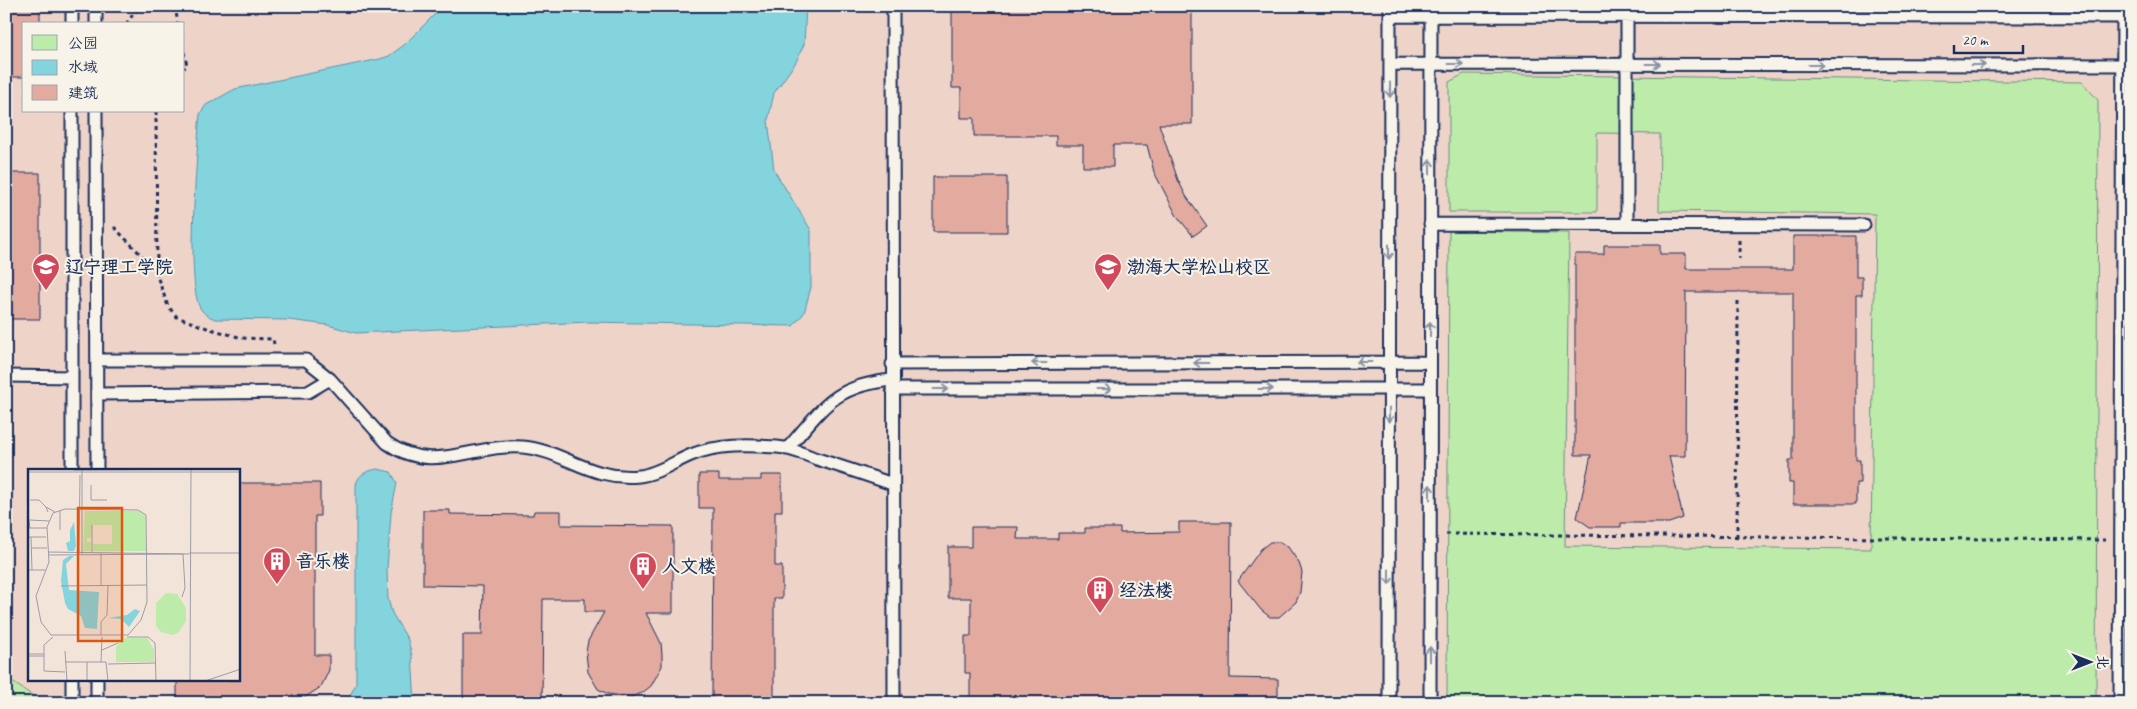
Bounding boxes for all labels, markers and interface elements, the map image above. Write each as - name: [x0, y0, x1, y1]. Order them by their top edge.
- legend: [22, 22, 185, 112]
- scale bar: [1954, 22, 2023, 54]
- text: 20 m: [1962, 31, 1989, 50]
- text: 公园: [68, 34, 98, 53]
- text: 水域: [68, 58, 98, 77]
- one-way arrow: [1448, 59, 1464, 69]
- one-way arrow: [1645, 59, 1661, 69]
- one-way arrow: [1808, 60, 1824, 70]
- one-way arrow: [1970, 60, 1986, 70]
- one-way arrow: [1385, 82, 1395, 98]
- text: 建筑: [68, 84, 98, 103]
- one-way arrow: [1425, 159, 1435, 175]
- one-way arrow: [1384, 244, 1394, 260]
- school or university icon: 辽宁理工学院: [31, 252, 61, 291]
- school or university icon: 渤海大学松山校区: [1093, 252, 1123, 291]
- place label: 辽宁理工学院: [65, 256, 173, 278]
- place label: 渤海大学松山校区: [1127, 256, 1271, 278]
- one-way arrow: [1425, 321, 1435, 338]
- one-way arrow: [1356, 357, 1372, 367]
- one-way arrow: [1031, 358, 1047, 368]
- one-way arrow: [1193, 358, 1210, 368]
- one-way arrow: [932, 384, 949, 394]
- one-way arrow: [1095, 384, 1111, 394]
- one-way arrow: [1258, 384, 1274, 394]
- one-way arrow: [1384, 406, 1394, 423]
- inset map: [28, 469, 240, 682]
- one-way arrow: [1425, 484, 1435, 500]
- building icon: 音乐楼: [262, 546, 292, 585]
- place label: 音乐楼: [296, 550, 350, 572]
- building icon: 人文楼: [628, 551, 658, 590]
- place label: 人文楼: [662, 555, 716, 577]
- one-way arrow: [1384, 569, 1394, 585]
- building icon: 经法楼: [1085, 575, 1115, 614]
- place label: 经法楼: [1119, 579, 1173, 601]
- north arrow: [2064, 636, 2114, 686]
- one-way arrow: [1425, 646, 1435, 662]
- text: 北: [2094, 655, 2111, 669]

